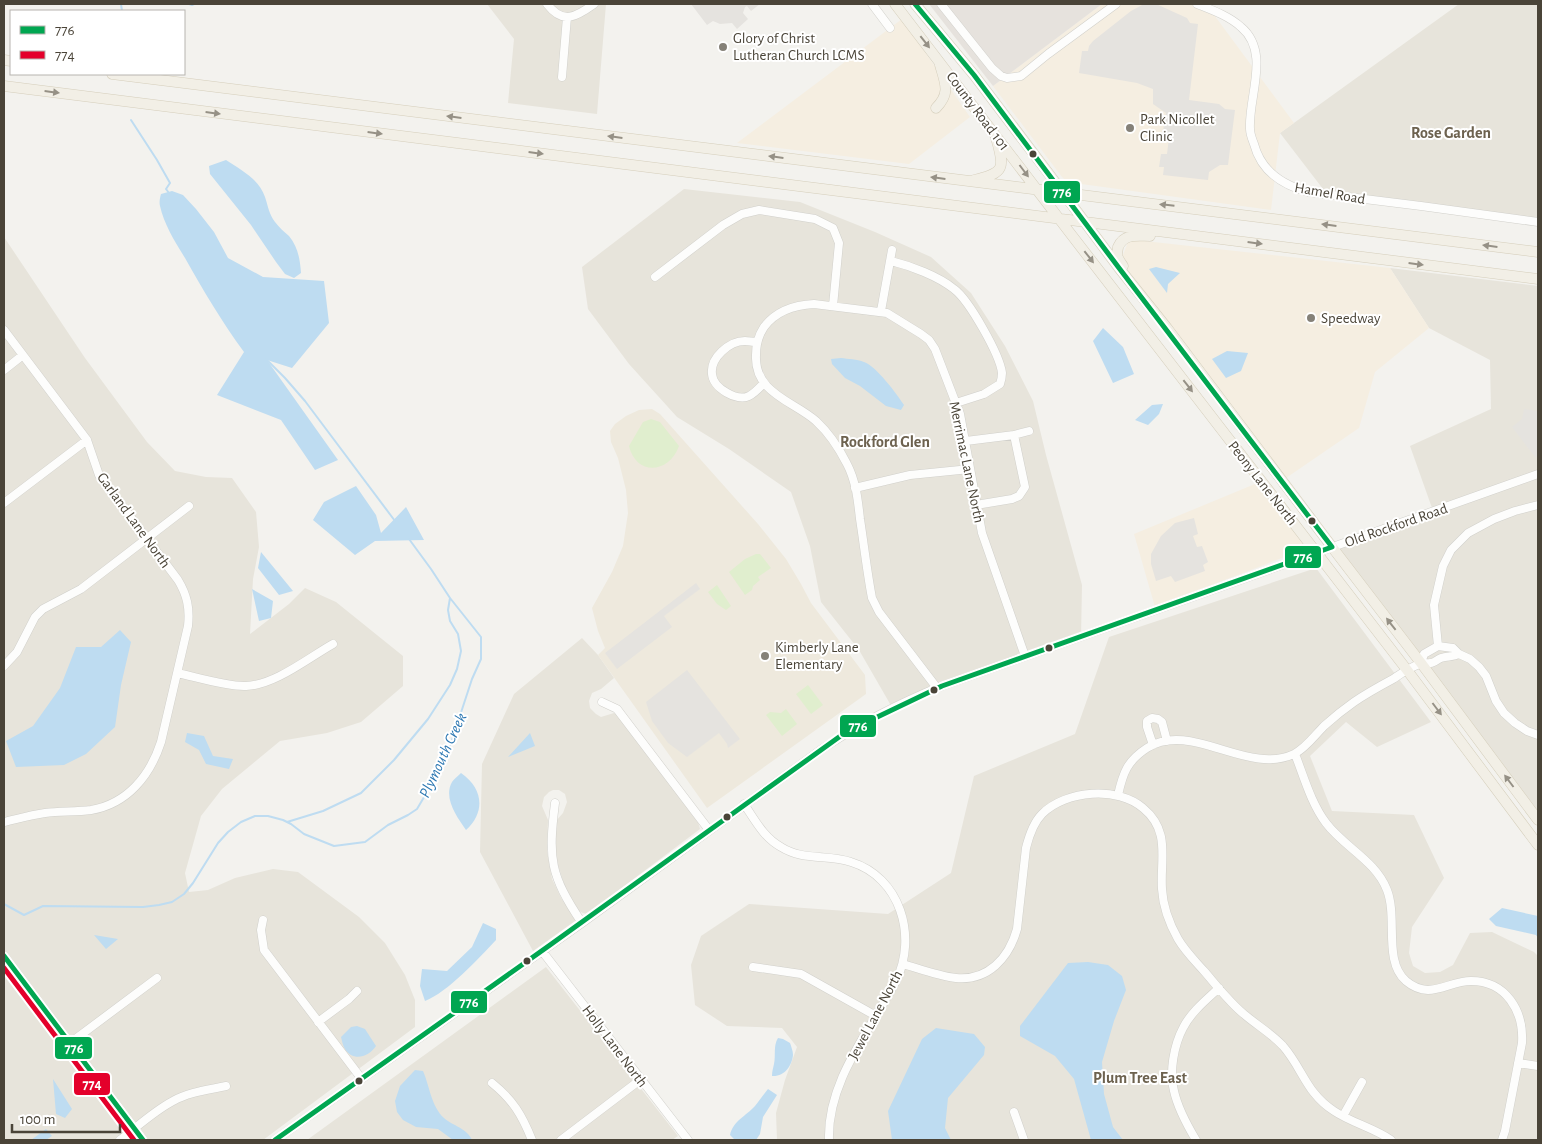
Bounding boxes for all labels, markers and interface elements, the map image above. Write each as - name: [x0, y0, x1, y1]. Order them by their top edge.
- legend: [10, 10, 185, 75]
- text: 776: [55, 23, 75, 38]
- place label: Glory of Christ Lutheran Church LCMS: [733, 31, 864, 63]
- one-way arrow: [920, 35, 930, 49]
- marker: Glory of Christ Lutheran Church LCMS: [717, 41, 729, 53]
- text: 774: [55, 48, 75, 63]
- street label: County Road 101: [943, 69, 1012, 153]
- one-way arrow: [44, 88, 60, 96]
- one-way arrow: [206, 109, 222, 117]
- place label: Park Nicollet Clinic: [1140, 112, 1215, 144]
- one-way arrow: [446, 113, 462, 121]
- marker: Park Nicollet Clinic: [1124, 122, 1136, 134]
- district label: Rose Garden: [1411, 125, 1491, 141]
- one-way arrow: [367, 129, 383, 137]
- one-way arrow: [607, 133, 623, 141]
- one-way arrow: [528, 149, 544, 157]
- unlabelled marker: [1028, 149, 1038, 159]
- one-way arrow: [768, 153, 784, 161]
- one-way arrow: [1019, 164, 1029, 178]
- one-way arrow: [929, 173, 945, 181]
- line badge: 776: [1043, 180, 1081, 204]
- street label: Hamel Road: [1293, 180, 1367, 207]
- text: 776: [1053, 186, 1072, 200]
- one-way arrow: [1159, 201, 1175, 209]
- one-way arrow: [1320, 221, 1336, 229]
- one-way arrow: [1247, 239, 1263, 247]
- one-way arrow: [1482, 242, 1498, 250]
- one-way arrow: [1083, 250, 1094, 263]
- one-way arrow: [1408, 260, 1424, 268]
- place label: Speedway: [1321, 311, 1381, 326]
- marker: Speedway: [1305, 312, 1317, 324]
- one-way arrow: [1183, 379, 1193, 393]
- street label: Merrimac Lane North: [946, 400, 987, 524]
- district label: Rockford Glen: [840, 434, 930, 450]
- street label: Peony Lane North: [1225, 438, 1300, 528]
- street label: Garland Lane North: [94, 470, 173, 571]
- street label: Old Rockford Road: [1343, 501, 1450, 550]
- unlabelled marker: [1307, 516, 1317, 526]
- line badge: 776: [1284, 545, 1322, 569]
- text: 776: [1294, 551, 1313, 565]
- one-way arrow: [1386, 618, 1397, 631]
- place label: Kimberly Lane Elementary: [775, 640, 859, 672]
- unlabelled marker: [1044, 643, 1054, 653]
- marker: Kimberly Lane Elementary: [759, 650, 771, 662]
- unlabelled marker: [929, 685, 939, 695]
- one-way arrow: [1431, 702, 1442, 715]
- water label: Plymouth Creek: [416, 711, 470, 800]
- line badge: 776: [839, 714, 877, 738]
- text: 776: [849, 720, 868, 734]
- one-way arrow: [1504, 774, 1514, 788]
- unlabelled marker: [722, 812, 732, 822]
- unlabelled marker: [522, 956, 532, 966]
- street label: Jewel Lane North: [846, 968, 905, 1062]
- line badge: 776: [450, 990, 488, 1014]
- text: 776: [460, 996, 479, 1010]
- street label: Holly Lane North: [579, 1003, 650, 1090]
- line badge: 776: [54, 1036, 93, 1060]
- text: 776: [65, 1042, 84, 1056]
- district label: Plum Tree East: [1093, 1070, 1188, 1086]
- line badge: 774: [73, 1072, 111, 1096]
- unlabelled marker: [354, 1076, 364, 1086]
- text: 774: [82, 1078, 102, 1092]
- scale bar: [12, 1102, 120, 1134]
- text: 100 m: [20, 1112, 55, 1127]

